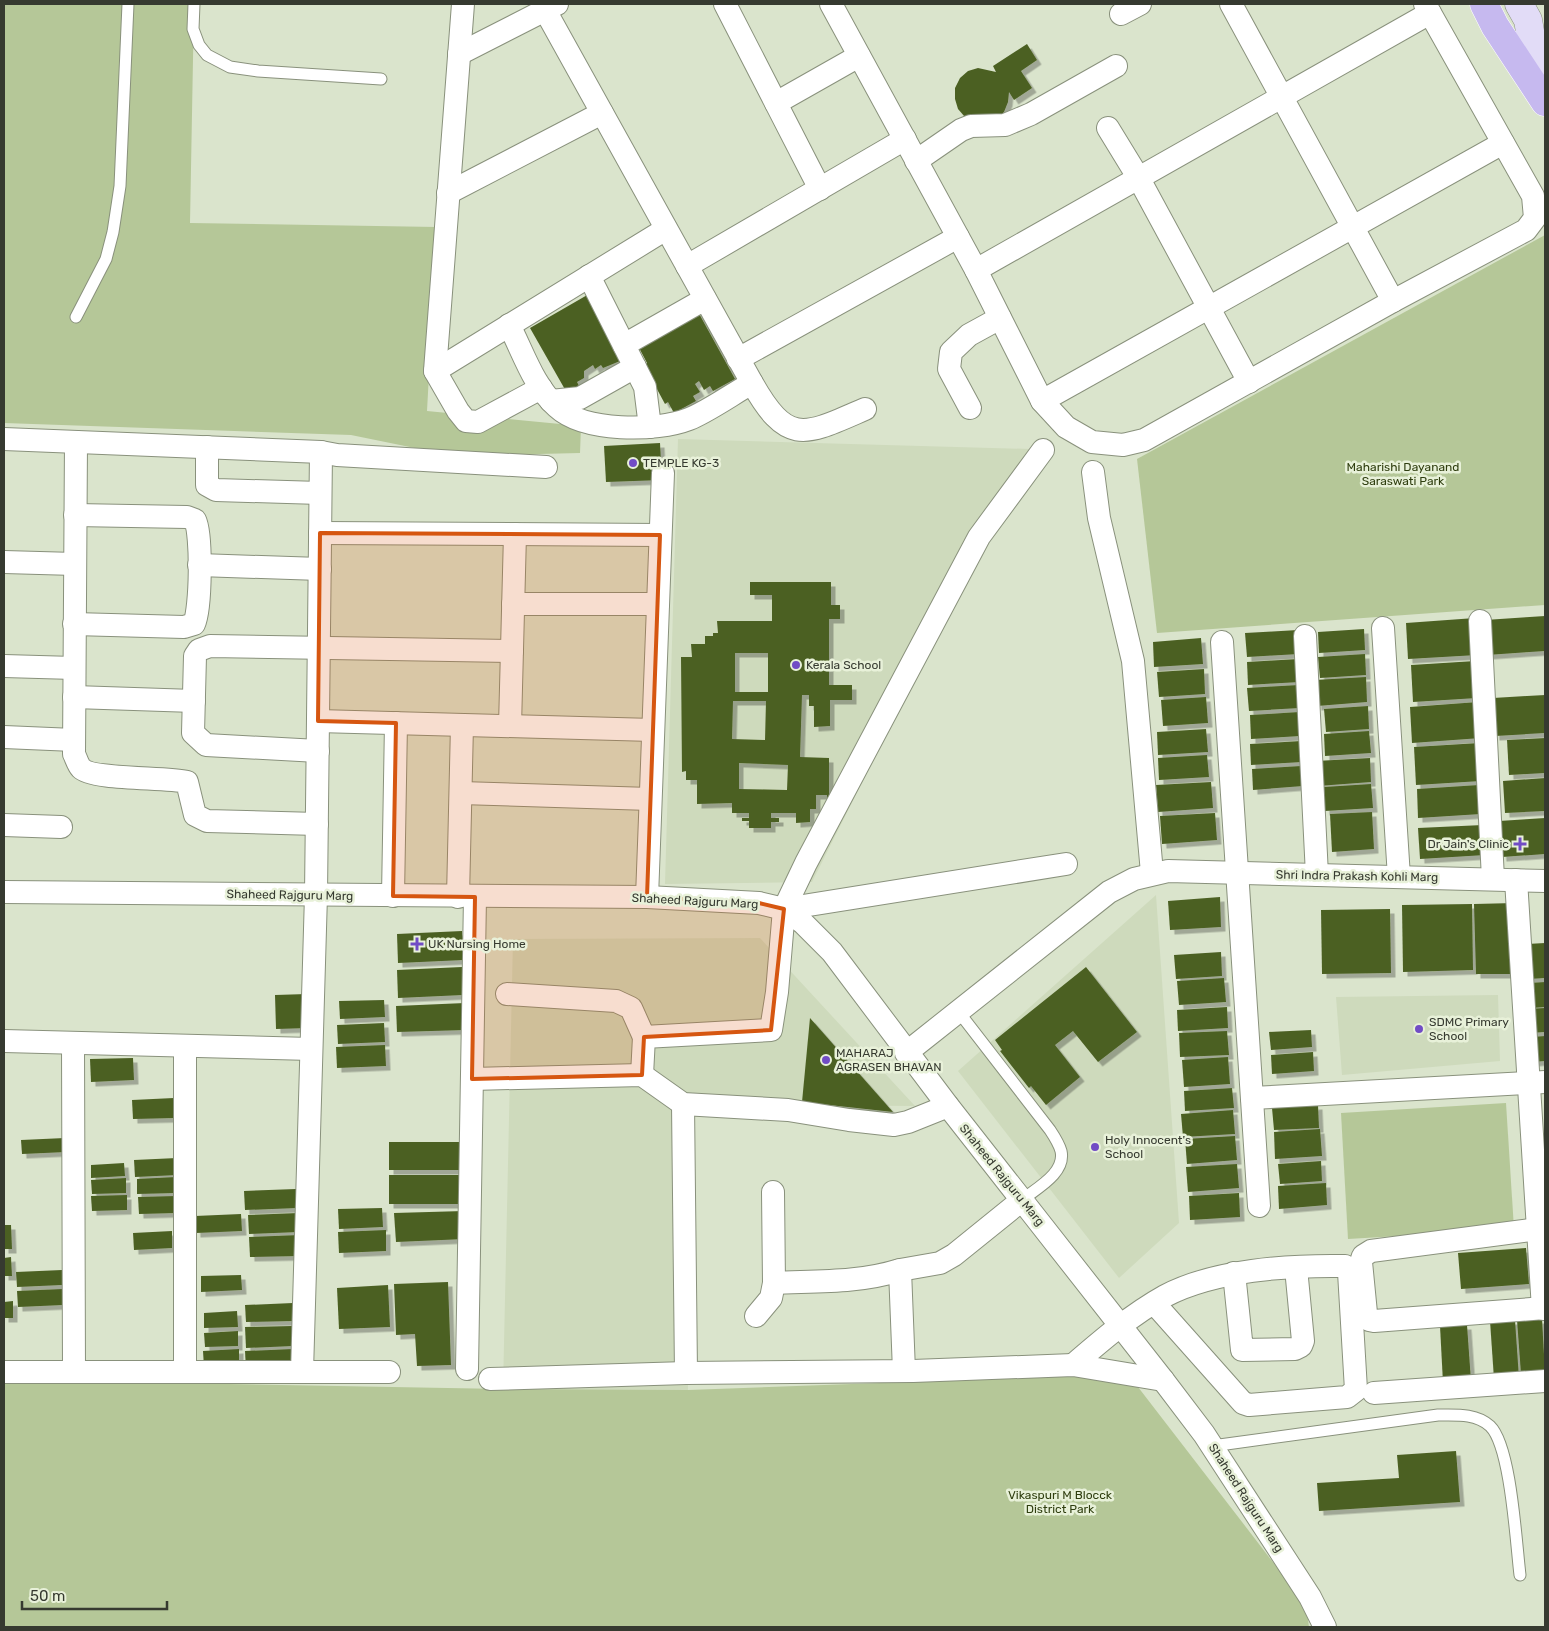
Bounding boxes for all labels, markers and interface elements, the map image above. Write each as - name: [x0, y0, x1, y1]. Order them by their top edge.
- place label: TEMPLE KG-3: [643, 456, 719, 470]
- marker: TEMPLE KG-3: [627, 457, 639, 469]
- park label: Maharishi Dayanand Saraswati Park: [1347, 460, 1459, 488]
- place label: Kerala School: [806, 658, 881, 672]
- marker: Kerala School: [790, 659, 802, 671]
- place label: Dr Jain's Clinic: [1427, 837, 1509, 851]
- marker: Dr Jain's Clinic: [1513, 837, 1527, 851]
- street label: Shri Indra Prakash Kohli Marg: [1276, 868, 1438, 884]
- street label: Shaheed Rajguru Marg: [227, 887, 353, 903]
- street label: Shaheed Rajguru Marg: [631, 891, 759, 911]
- marker: UK Nursing Home: [410, 937, 424, 951]
- place label: UK Nursing Home: [428, 937, 526, 951]
- place label: SDMC Primary School: [1429, 1015, 1509, 1043]
- marker: SDMC Primary School: [1413, 1023, 1425, 1035]
- place label: MAHARAJ AGRASEN BHAVAN: [836, 1046, 942, 1074]
- marker: MAHARAJ AGRASEN BHAVAN: [820, 1054, 832, 1066]
- street label: Shaheed Rajguru Marg: [957, 1121, 1047, 1229]
- place label: Holy Innocent's School: [1105, 1133, 1191, 1161]
- marker: Holy Innocent's School: [1089, 1141, 1101, 1153]
- street label: Shaheed Rajguru Marg: [1206, 1441, 1286, 1555]
- park label: Vikaspuri M Blocck District Park: [1008, 1488, 1113, 1516]
- scale bar: [22, 1578, 168, 1610]
- text: 50 m: [30, 1587, 65, 1605]

